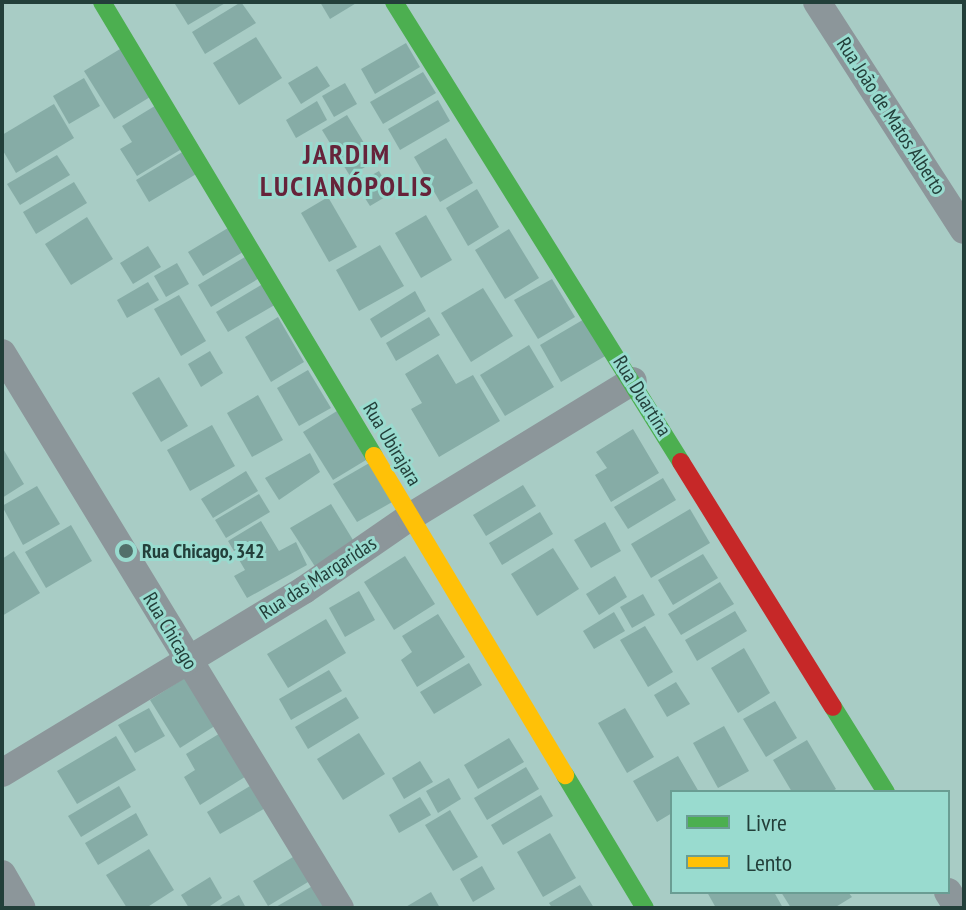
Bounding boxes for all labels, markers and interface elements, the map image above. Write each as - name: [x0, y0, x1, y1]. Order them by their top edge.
- street label: Rua João de Matos Alberto: [831, 33, 951, 199]
- district label: JARDIM LUCIANÓPOLIS: [260, 137, 434, 203]
- street label: Rua Duartina: [608, 351, 676, 441]
- street label: Rua Ubirajara: [358, 398, 426, 490]
- street label: Rua das Margaridas: [255, 531, 381, 625]
- place label: Rua Chicago, 342: [142, 539, 266, 563]
- marker: Rua Chicago, 342: [117, 542, 135, 560]
- street label: Rua Chicago: [138, 588, 202, 674]
- legend: [670, 790, 950, 894]
- text: Livre: [746, 807, 787, 838]
- text: Lento: [746, 847, 792, 878]

